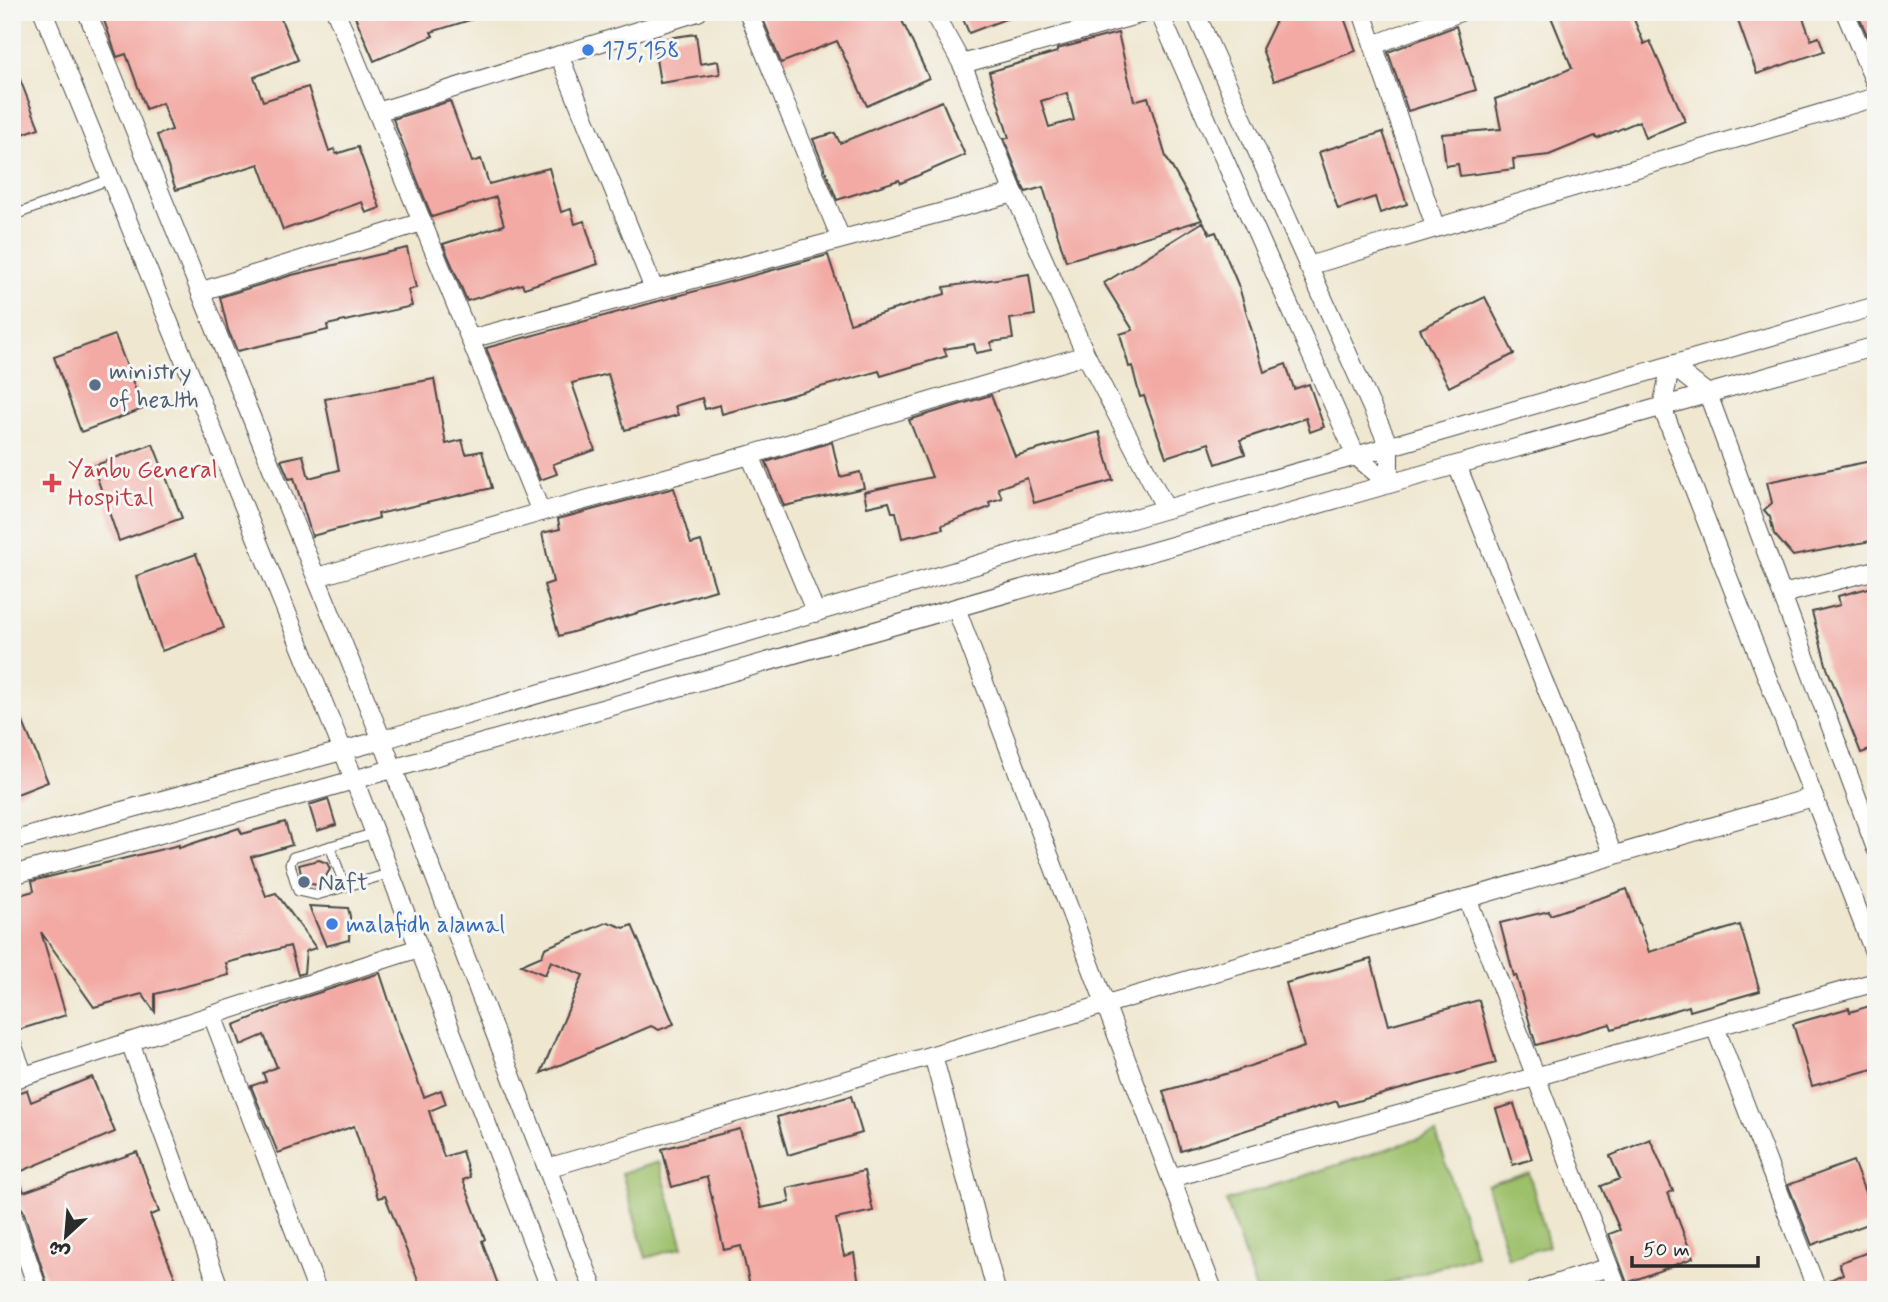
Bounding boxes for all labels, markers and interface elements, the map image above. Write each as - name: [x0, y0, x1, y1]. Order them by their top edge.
- place label: 175,158: [602, 36, 680, 67]
- marker: 175,158: [580, 42, 596, 58]
- place label: ministry of health: [109, 357, 199, 416]
- marker: ministry of health: [87, 377, 103, 393]
- place label: Yanbu General Hospital: [68, 455, 218, 514]
- marker: Yanbu General Hospital: [42, 473, 62, 493]
- place label: Naft: [318, 868, 368, 899]
- marker: Naft: [296, 874, 312, 890]
- place label: malafidh alamal: [346, 910, 505, 941]
- marker: malafidh alamal: [324, 916, 340, 932]
- north arrow: [32, 1200, 102, 1270]
- scale bar: [1632, 1225, 1758, 1269]
- text: ش: [44, 1234, 74, 1266]
- text: 50 m: [1643, 1236, 1690, 1264]

